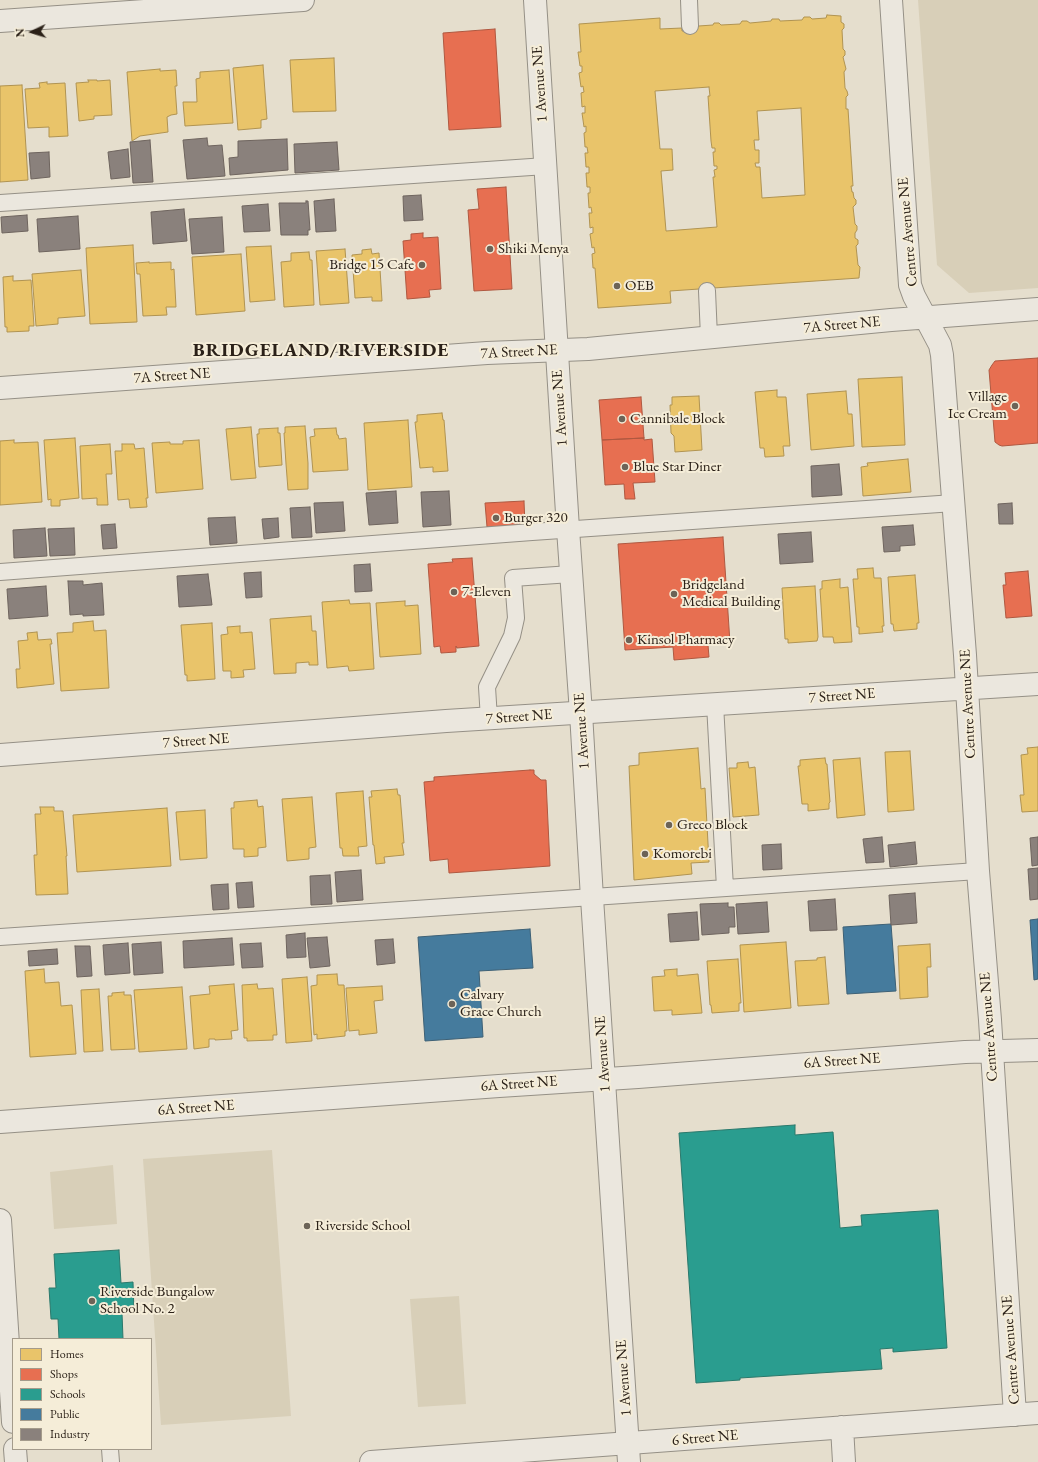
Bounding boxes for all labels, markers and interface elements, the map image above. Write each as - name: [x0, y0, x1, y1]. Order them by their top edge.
- north arrow: [12, 12, 52, 52]
- text: N: [13, 28, 27, 38]
- street label: 1 Avenue NE: [528, 45, 552, 123]
- street label: Centre Avenue NE: [894, 177, 922, 287]
- place label: Shiki Menya: [498, 240, 569, 258]
- marker: Shiki Menya: [485, 244, 495, 254]
- place label: Bridge 15 Cafe: [329, 256, 414, 274]
- marker: Bridge 15 Cafe: [417, 260, 427, 270]
- place label: OEB: [625, 277, 654, 295]
- marker: OEB: [612, 281, 622, 291]
- street label: 7A Street NE: [803, 313, 881, 337]
- district label: BRIDGELAND/RIVERSIDE: [193, 340, 449, 362]
- street label: 7A Street NE: [480, 341, 558, 363]
- street label: 7A Street NE: [133, 364, 211, 388]
- street label: 1 Avenue NE: [548, 369, 572, 447]
- place label: Village Ice Cream: [948, 388, 1007, 423]
- marker: Village Ice Cream: [1010, 401, 1020, 411]
- place label: Cannibale Block: [630, 410, 725, 428]
- marker: Cannibale Block: [617, 414, 627, 424]
- place label: Blue Star Diner: [633, 458, 722, 476]
- marker: Blue Star Diner: [620, 462, 630, 472]
- place label: Burger 320: [504, 509, 568, 527]
- marker: Burger 320: [491, 513, 501, 523]
- place label: Bridgeland Medical Building: [682, 576, 780, 611]
- place label: 7-Eleven: [462, 583, 511, 601]
- marker: 7-Eleven: [449, 587, 459, 597]
- marker: Bridgeland Medical Building: [669, 589, 679, 599]
- place label: Kinsol Pharmacy: [637, 631, 734, 649]
- marker: Kinsol Pharmacy: [624, 635, 634, 645]
- street label: Centre Avenue NE: [956, 649, 980, 759]
- street label: 7 Street NE: [808, 685, 876, 707]
- street label: 1 Avenue NE: [570, 692, 594, 770]
- street label: 7 Street NE: [485, 706, 553, 728]
- street label: 7 Street NE: [162, 730, 230, 752]
- place label: Greco Block: [677, 816, 748, 834]
- marker: Greco Block: [664, 820, 674, 830]
- place label: Komorebi: [653, 845, 712, 863]
- marker: Komorebi: [640, 849, 650, 859]
- street label: Centre Avenue NE: [976, 972, 1002, 1082]
- place label: Calvary Grace Church: [460, 986, 542, 1021]
- marker: Calvary Grace Church: [447, 999, 457, 1009]
- street label: 1 Avenue NE: [591, 1015, 615, 1093]
- street label: 6A Street NE: [803, 1049, 881, 1073]
- street label: 6A Street NE: [480, 1072, 558, 1096]
- street label: 6A Street NE: [157, 1096, 235, 1120]
- place label: Riverside School: [315, 1217, 410, 1235]
- marker: Riverside School: [302, 1221, 312, 1231]
- place label: Riverside Bungalow School No. 2: [100, 1283, 215, 1318]
- street label: Centre Avenue NE: [998, 1295, 1024, 1405]
- marker: Riverside Bungalow School No. 2: [87, 1296, 97, 1306]
- legend: [12, 1338, 152, 1450]
- street label: 1 Avenue NE: [612, 1339, 636, 1417]
- text: Homes: [50, 1346, 84, 1362]
- text: Shops: [50, 1366, 78, 1382]
- text: Schools: [50, 1386, 85, 1402]
- text: Public: [50, 1406, 80, 1422]
- text: Industry: [50, 1426, 90, 1442]
- street label: 6 Street NE: [671, 1426, 739, 1450]

